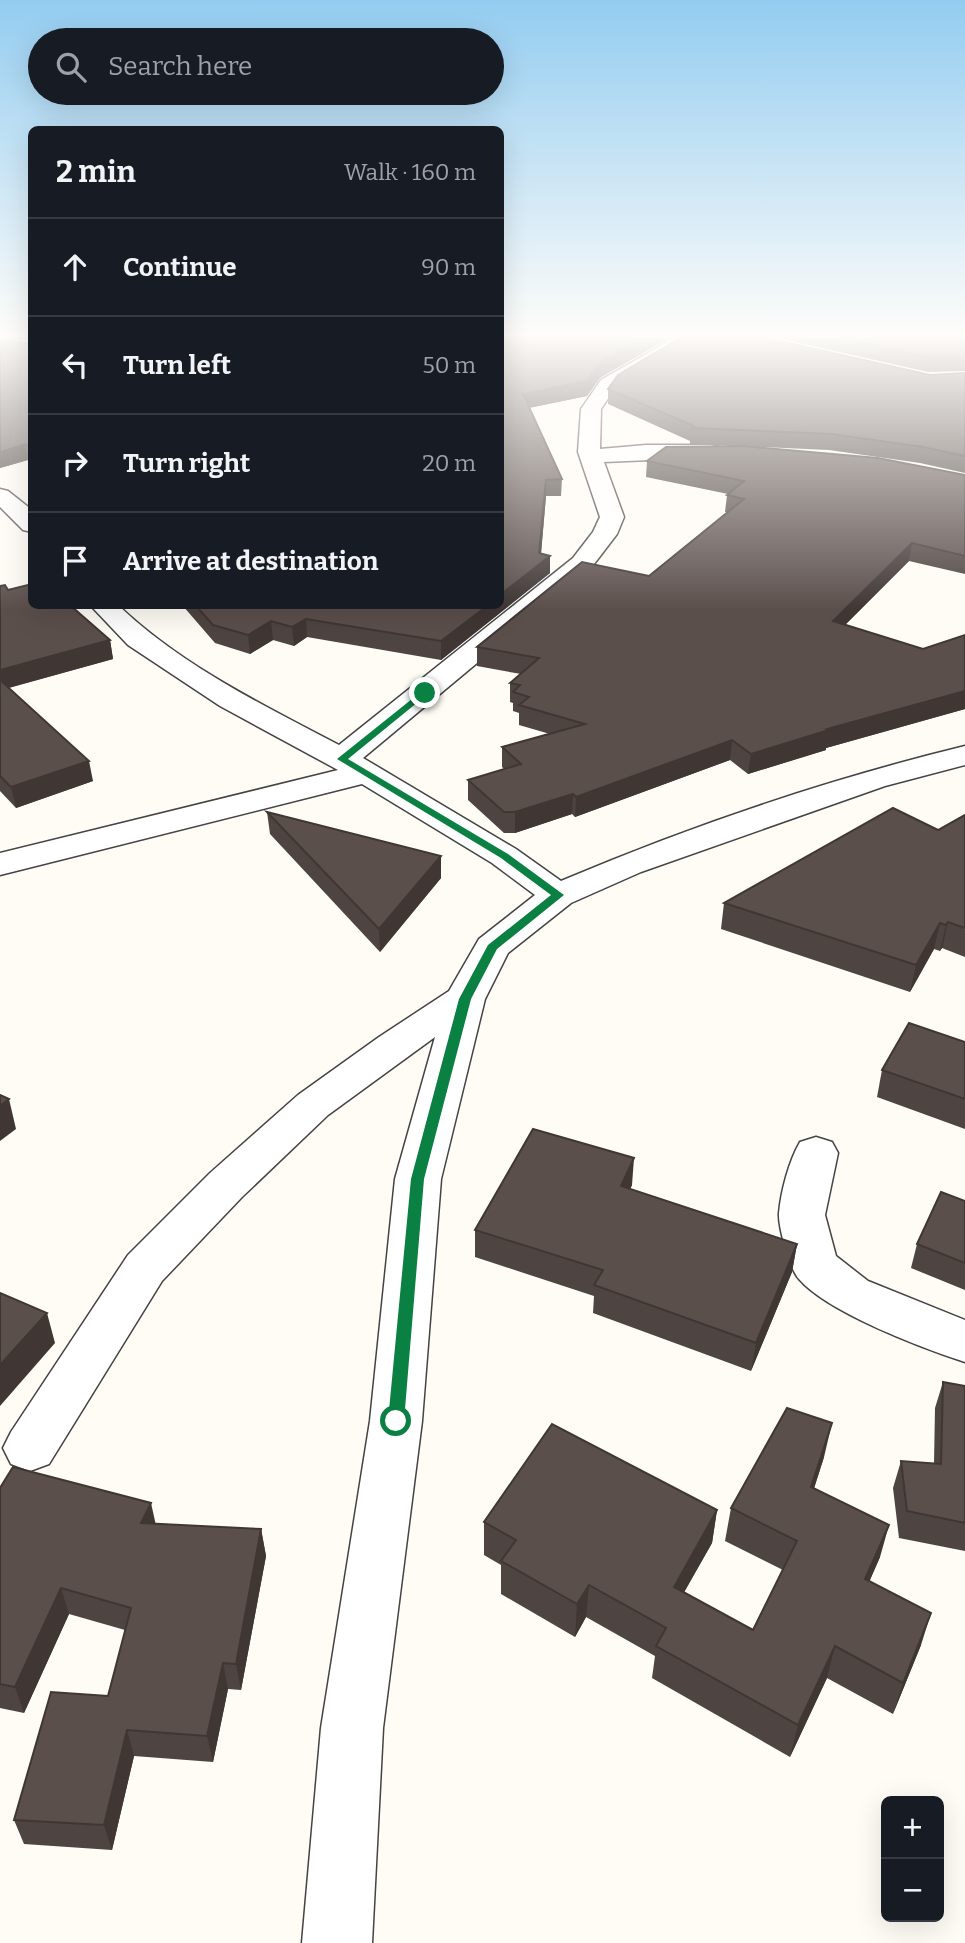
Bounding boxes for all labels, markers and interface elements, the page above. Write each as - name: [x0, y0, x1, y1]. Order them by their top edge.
- search box: [28, 28, 504, 105]
- icon: search: [52, 48, 90, 86]
- text: Search here: [108, 51, 252, 82]
- text: 2 min: [56, 154, 136, 190]
- text: Walk · 160 m: [344, 158, 476, 186]
- icon: ahead: [56, 248, 94, 286]
- text: Continue: [123, 252, 237, 283]
- text: 90 m: [421, 253, 476, 281]
- icon: left: [56, 346, 94, 384]
- text: Turn left: [123, 350, 231, 381]
- text: 50 m: [422, 351, 476, 379]
- icon: right: [56, 444, 94, 482]
- text: Turn right: [123, 448, 250, 479]
- text: 20 m: [422, 449, 476, 477]
- icon: arrive: [56, 542, 94, 580]
- text: Arrive at destination: [123, 546, 378, 577]
- route end: [409, 677, 440, 708]
- route start: [380, 1405, 411, 1436]
- map controls: [881, 1796, 944, 1922]
- button: +: [881, 1796, 944, 1859]
- button: −: [881, 1859, 944, 1922]

